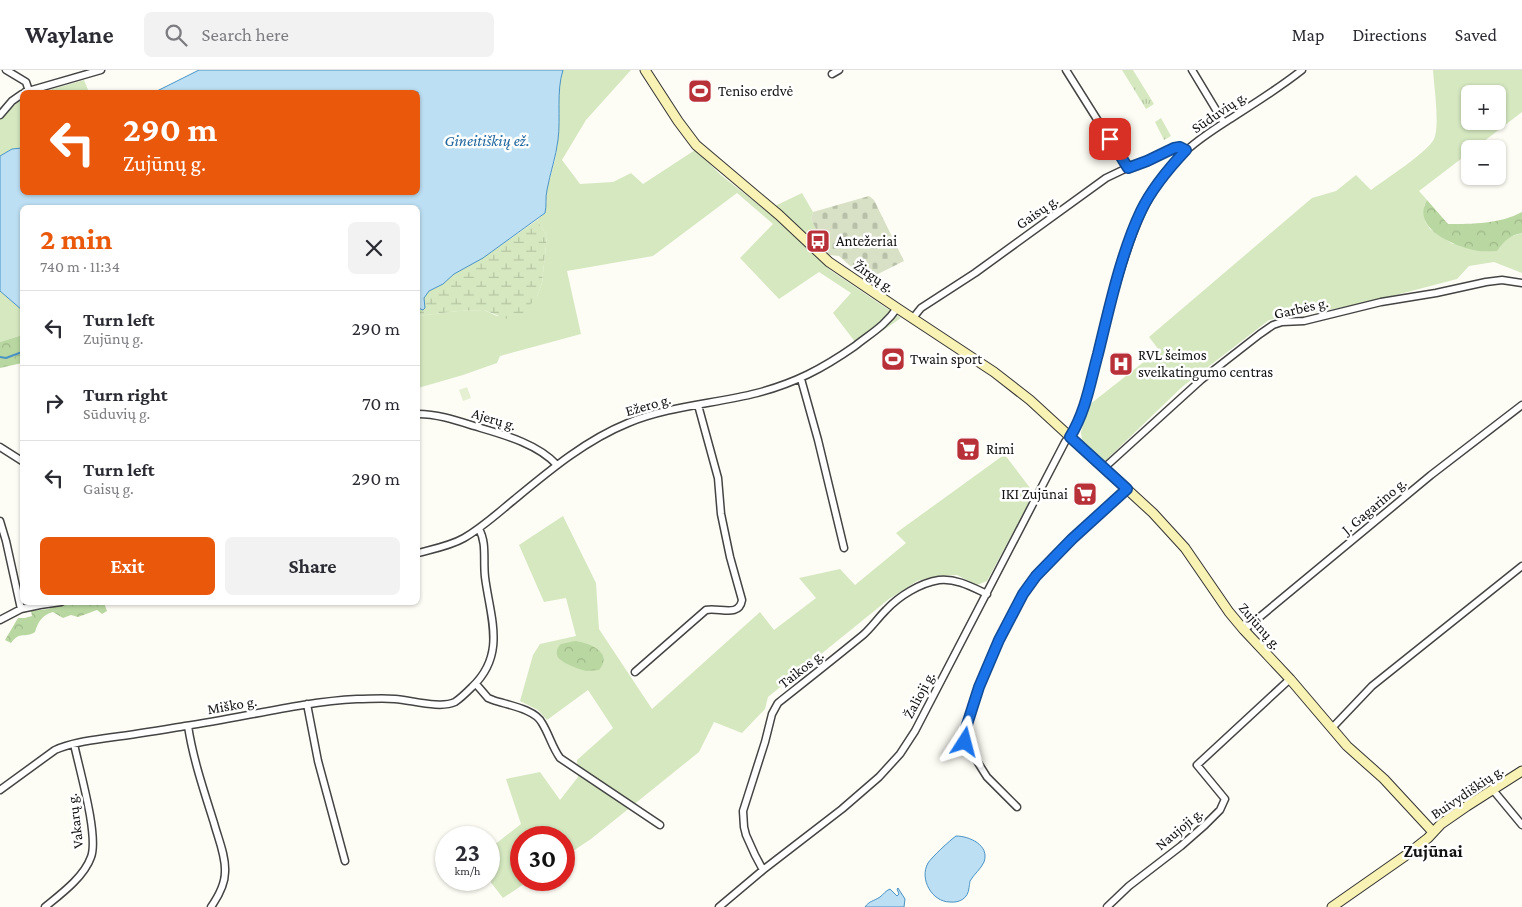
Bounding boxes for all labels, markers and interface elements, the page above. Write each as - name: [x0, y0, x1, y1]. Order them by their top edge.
- search box: [144, 12, 494, 57]
- text: Waylane: [25, 21, 114, 48]
- icon: search: [162, 21, 190, 49]
- text: Search here: [202, 24, 289, 45]
- text: Map: [1292, 25, 1324, 45]
- text: Directions: [1352, 25, 1427, 45]
- text: Saved: [1455, 25, 1497, 45]
- sports icon: Teniso erdvė: [687, 78, 713, 104]
- place label: Teniso erdvė: [718, 83, 794, 99]
- map controls: [1461, 85, 1506, 185]
- button: +: [1461, 85, 1506, 130]
- street label: Sūduvių g.: [1188, 88, 1250, 137]
- icon: left: [40, 110, 105, 175]
- text: 290 m: [123, 110, 217, 149]
- pin: [1089, 118, 1131, 160]
- icon: arrive: [1096, 125, 1124, 153]
- water label: Gineitiškių ež.: [444, 132, 530, 150]
- button: −: [1461, 140, 1506, 185]
- text: Zujūnų g.: [123, 151, 206, 176]
- street label: Gaisų g.: [1013, 192, 1062, 233]
- text: 2 min: [40, 222, 112, 255]
- button: close: [348, 222, 400, 274]
- bus stop icon: Antežeriai: [805, 228, 831, 254]
- place label: Antežeriai: [836, 233, 897, 249]
- street label: Žirgų g.: [850, 257, 897, 296]
- text: 740 m · 11:34: [40, 258, 120, 275]
- street label: Garbės g.: [1272, 294, 1330, 323]
- text: Turn left: [83, 309, 155, 330]
- icon: left: [40, 314, 68, 342]
- text: 290 m: [352, 318, 400, 339]
- text: Zujūnų g.: [83, 330, 143, 347]
- sports icon: Twain sport: [880, 346, 906, 372]
- place label: RVL šeimos sveikatingumo centras: [1138, 347, 1273, 381]
- place label: Twain sport: [910, 351, 983, 368]
- hospital icon: RVL šeimos sveikatingumo centras: [1108, 351, 1134, 377]
- text: Turn right: [83, 384, 168, 405]
- icon: right: [40, 389, 68, 417]
- street label: Ežero g.: [623, 391, 673, 420]
- text: 70 m: [362, 393, 400, 414]
- text: Sūduvių g.: [83, 405, 150, 422]
- street label: Ajerų g.: [470, 405, 518, 434]
- supermarket icon: Rimi: [955, 436, 981, 462]
- place label: Rimi: [986, 441, 1014, 457]
- text: Turn left: [83, 459, 155, 480]
- icon: left: [40, 464, 68, 492]
- text: 290 m: [352, 468, 400, 489]
- street label: J. Gagarino g.: [1337, 474, 1410, 540]
- text: Gaisų g.: [83, 480, 134, 497]
- supermarket icon: IKI Zujūnai: [1072, 481, 1098, 507]
- place label: IKI Zujūnai: [1001, 486, 1068, 503]
- button: Exit: [40, 537, 215, 595]
- button: Share: [225, 537, 400, 595]
- street label: Zujūnų g.: [1235, 599, 1285, 653]
- street label: Taikos g.: [776, 647, 827, 692]
- street label: Žalioji g.: [900, 669, 939, 722]
- street label: Miško g.: [206, 693, 258, 718]
- position arrow: [938, 715, 990, 767]
- street label: Buivydiškių g.: [1428, 762, 1507, 823]
- street label: Vakarų g.: [64, 792, 87, 849]
- street label: Naujoji g.: [1152, 805, 1207, 854]
- speed limit sign: 30: [510, 826, 575, 891]
- text: 23: [455, 839, 480, 866]
- district label: Zujūnai: [1403, 841, 1463, 862]
- text: km/h: [455, 864, 480, 878]

